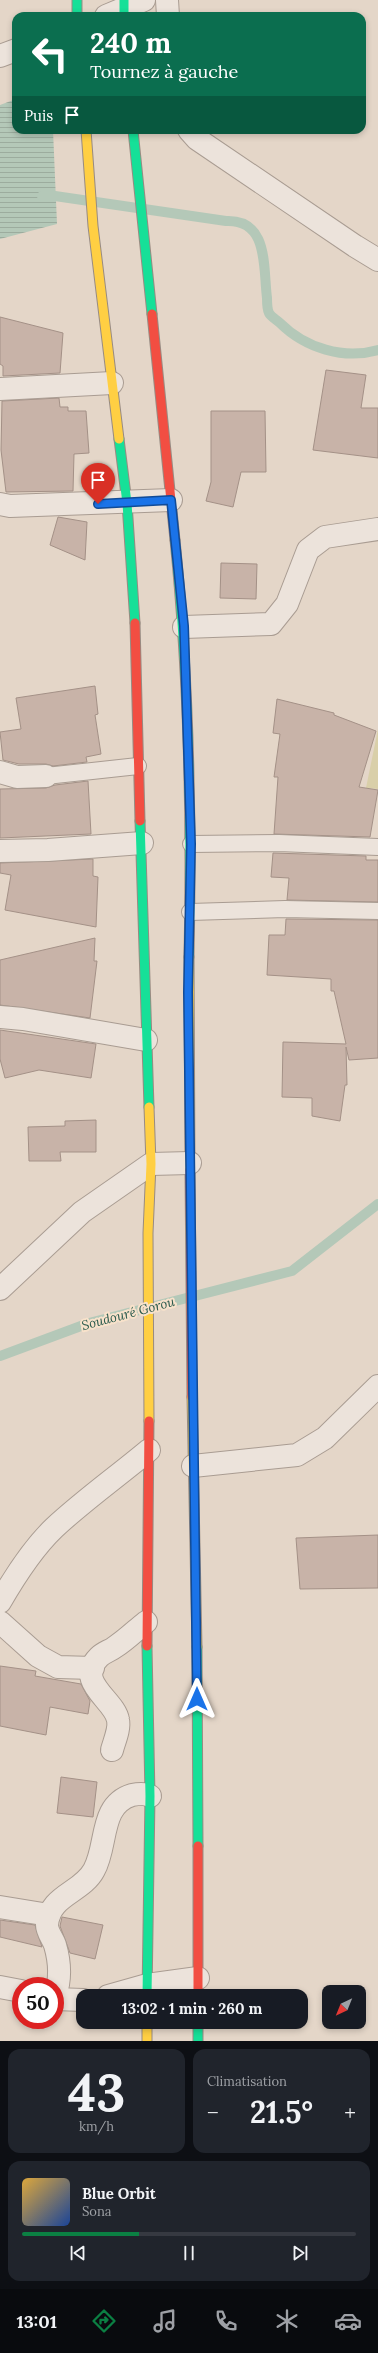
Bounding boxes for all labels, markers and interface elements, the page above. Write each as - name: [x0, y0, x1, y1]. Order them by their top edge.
- text: 240 m: [90, 25, 171, 61]
- icon: left: [24, 28, 76, 80]
- text: Tournez à gauche: [90, 60, 238, 83]
- icon: arrive: [61, 104, 83, 126]
- text: Puis: [24, 106, 53, 125]
- pin: [81, 463, 115, 504]
- icon: arrive: [87, 469, 109, 491]
- water label: Soudouré Gorou: [80, 1293, 177, 1334]
- position arrow: [176, 1678, 218, 1720]
- speed limit sign: 50: [12, 1977, 64, 2029]
- north arrow: [322, 1985, 366, 2029]
- map controls: [322, 1985, 366, 2029]
- text: 13:02 · 1 min · 260 m: [122, 1999, 262, 2018]
- text: 43: [68, 2059, 125, 2125]
- text: Climatisation: [207, 2073, 287, 2090]
- text: 21.5°: [250, 2093, 313, 2131]
- text: −: [207, 2098, 219, 2126]
- text: +: [344, 2098, 356, 2126]
- text: km/h: [79, 2118, 114, 2135]
- text: Blue Orbit: [82, 2184, 156, 2203]
- text: Sona: [82, 2203, 112, 2220]
- icon: previous: [67, 2242, 89, 2264]
- icon: pause: [178, 2242, 200, 2264]
- icon: next: [289, 2242, 311, 2264]
- icon: directions: [90, 2307, 118, 2335]
- icon: music: [151, 2307, 179, 2335]
- icon: phone: [212, 2307, 240, 2335]
- icon: climate: [273, 2307, 301, 2335]
- icon: car: [334, 2307, 362, 2335]
- text: 13:01: [16, 2310, 57, 2333]

